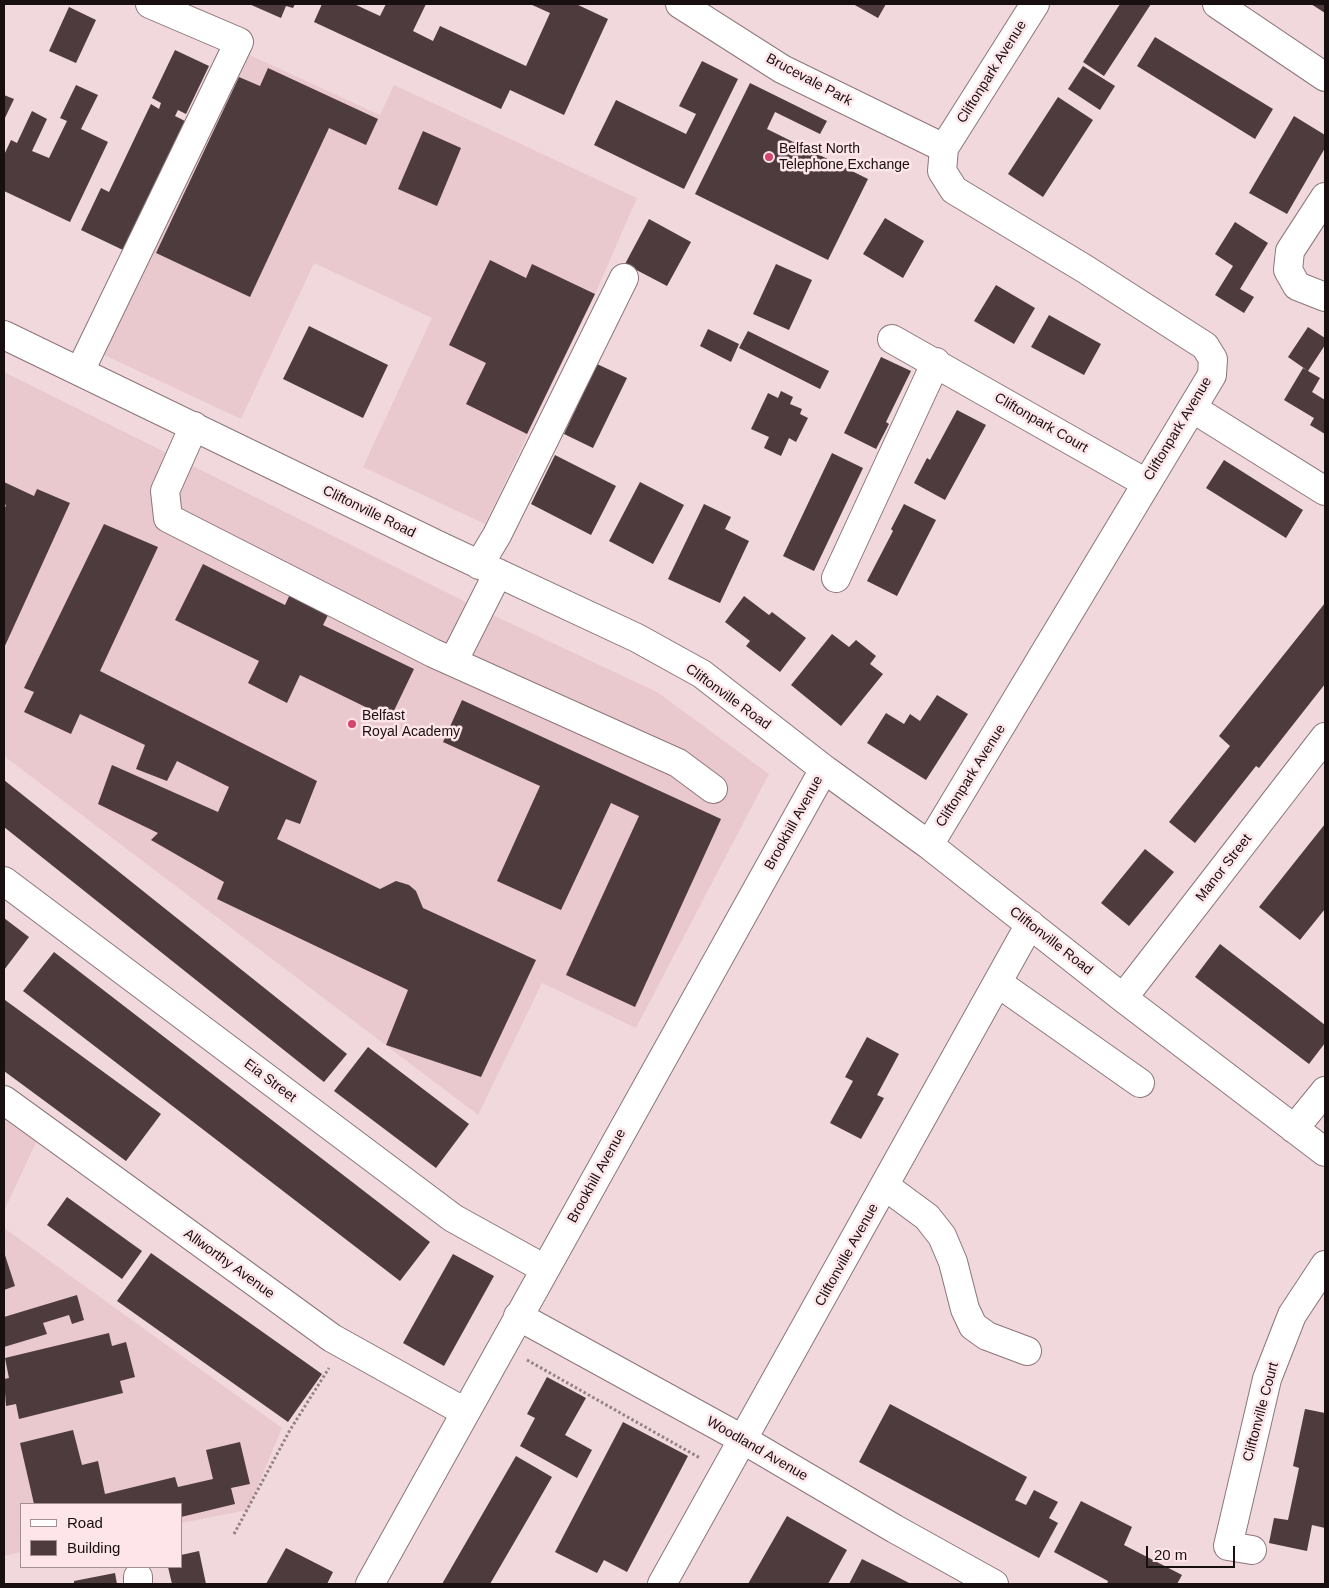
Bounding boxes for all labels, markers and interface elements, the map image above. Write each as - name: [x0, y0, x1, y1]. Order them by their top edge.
- street label: Cliftonpark Avenue: [954, 17, 1030, 127]
- street label: Brucevale Park: [763, 50, 855, 110]
- place label: Belfast North Telephone Exchange: [779, 141, 910, 174]
- marker: Belfast North Telephone Exchange: [763, 151, 775, 163]
- street label: Cliftonpark Avenue: [1140, 374, 1216, 484]
- street label: Cliftonpark Court: [991, 389, 1091, 457]
- street label: Cliftonville Road: [320, 482, 418, 542]
- street label: Cliftonville Road: [682, 660, 774, 734]
- place label: Belfast Royal Academy: [362, 708, 460, 740]
- marker: Belfast Royal Academy: [346, 718, 358, 730]
- street label: Cliftonpark Avenue: [933, 721, 1009, 831]
- street label: Brookhill Avenue: [761, 773, 827, 873]
- street label: Manor Street: [1192, 831, 1256, 905]
- street label: Cliftonville Road: [1006, 903, 1096, 979]
- street label: Eia Street: [240, 1056, 300, 1106]
- street label: Brookhill Avenue: [564, 1126, 630, 1226]
- street label: Cliftonville Avenue: [812, 1201, 882, 1309]
- street label: Allworthy Avenue: [180, 1225, 278, 1303]
- street label: Cliftonville Court: [1240, 1361, 1282, 1463]
- street label: Woodland Avenue: [703, 1413, 811, 1485]
- legend: [20, 1503, 182, 1568]
- text: Road: [67, 1514, 103, 1531]
- scale bar: [1149, 1536, 1238, 1568]
- text: Building: [67, 1539, 120, 1556]
- text: 20 m: [1154, 1546, 1187, 1563]

